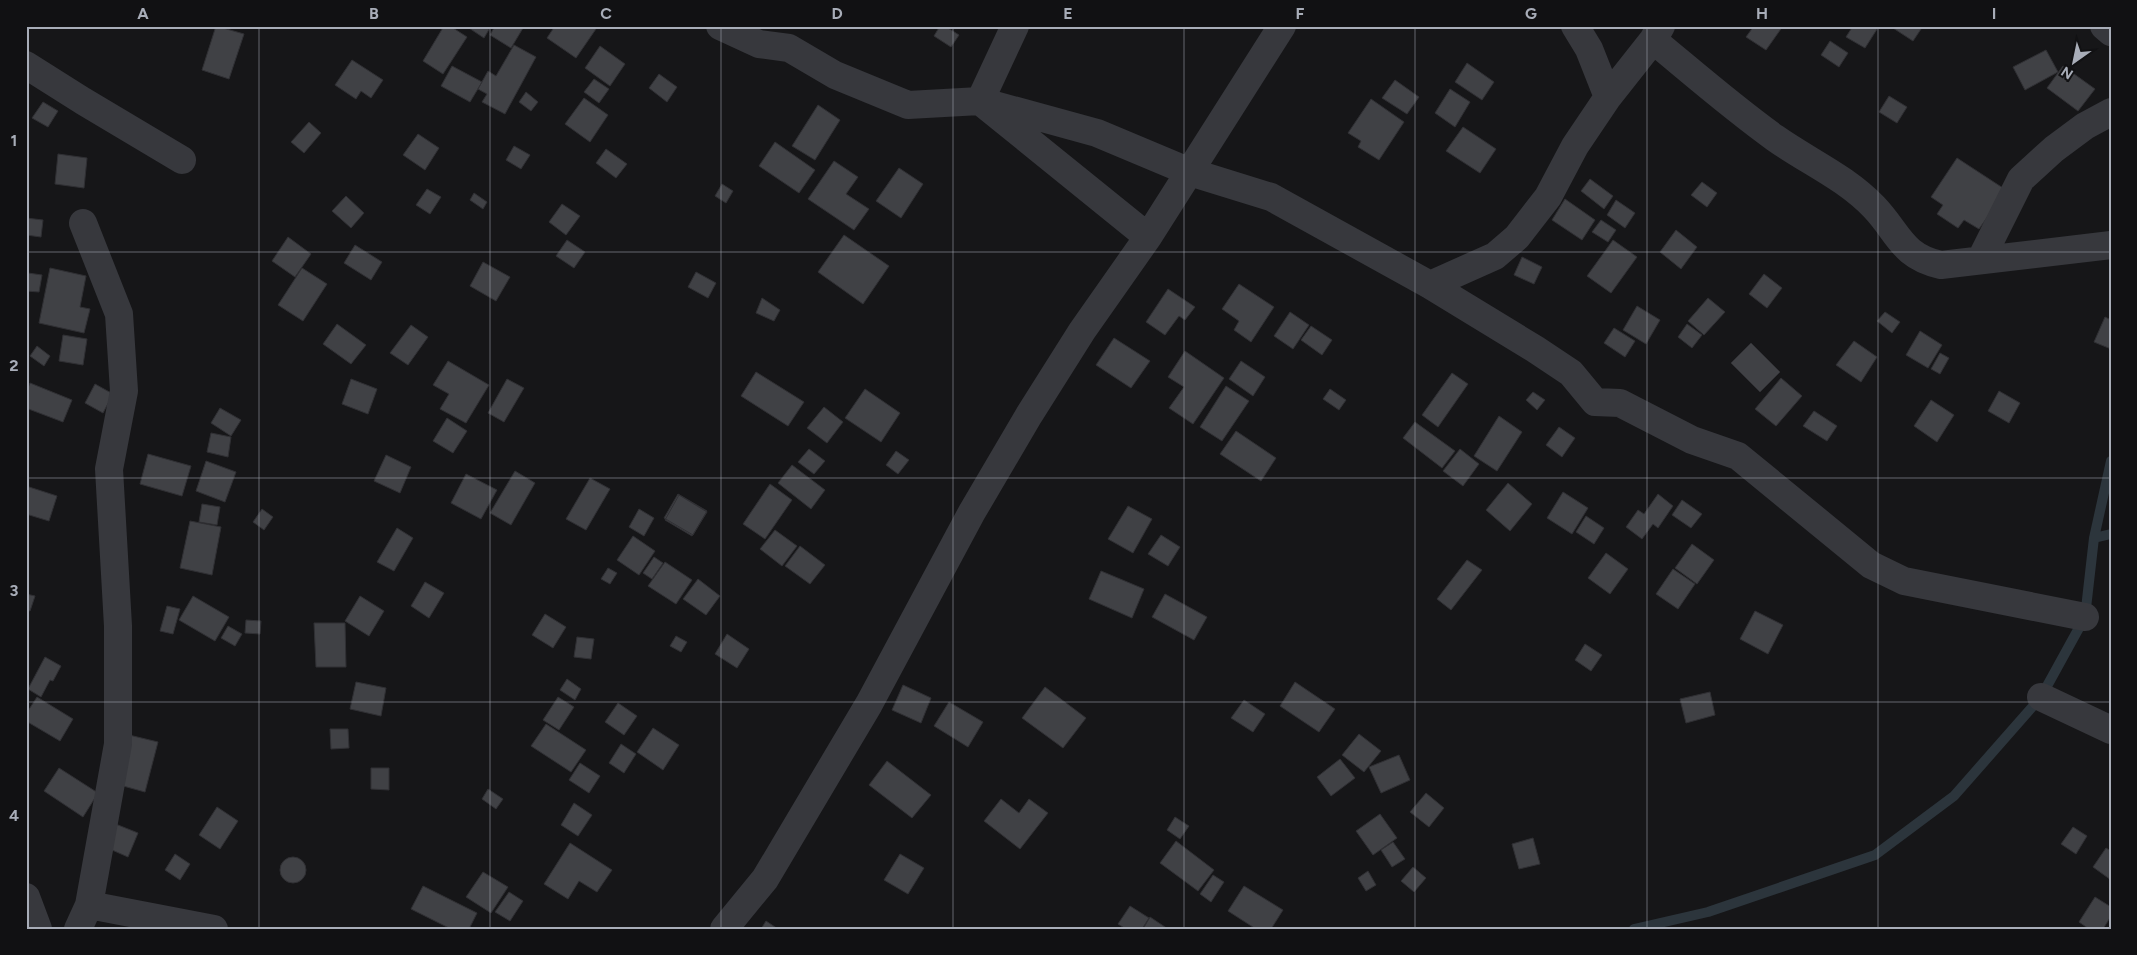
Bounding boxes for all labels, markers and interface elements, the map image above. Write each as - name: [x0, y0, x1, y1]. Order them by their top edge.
- text: A: [137, 4, 149, 23]
- text: B: [369, 4, 379, 23]
- text: C: [600, 4, 612, 23]
- text: D: [831, 4, 843, 23]
- text: E: [1063, 4, 1073, 23]
- text: F: [1296, 4, 1305, 23]
- text: G: [1525, 4, 1537, 23]
- text: H: [1756, 4, 1768, 23]
- text: I: [1992, 4, 1996, 23]
- north arrow: [2050, 38, 2100, 88]
- text: N: [2058, 62, 2076, 83]
- text: 1: [11, 131, 17, 150]
- text: 2: [9, 356, 19, 375]
- text: 3: [10, 581, 19, 600]
- text: 4: [9, 806, 19, 825]

